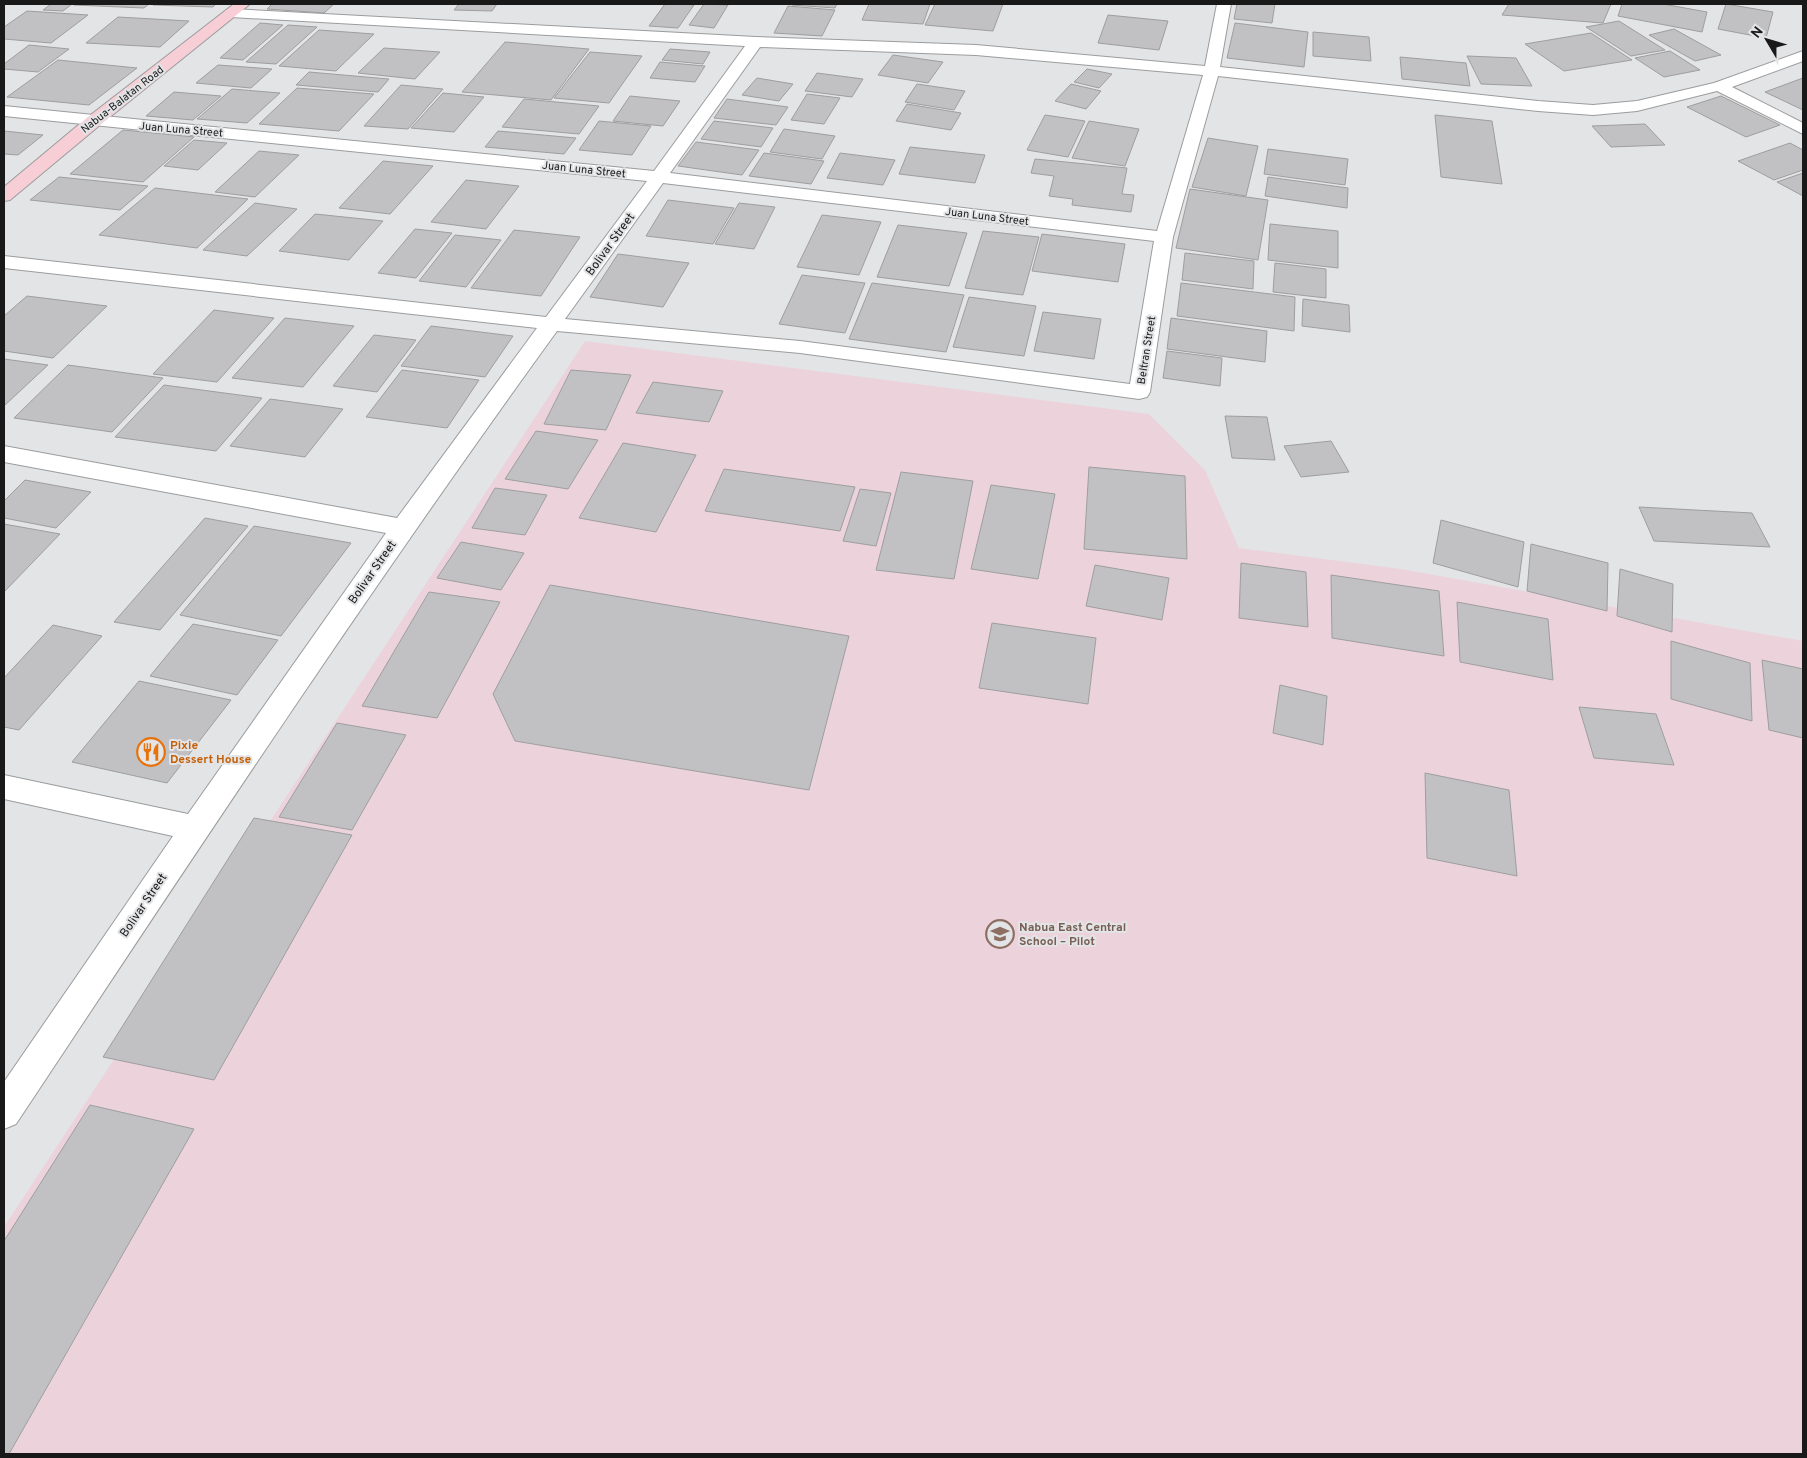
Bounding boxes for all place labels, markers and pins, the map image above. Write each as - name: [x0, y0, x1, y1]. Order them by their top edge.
- restaurant icon: Pixie Dessert House: [136, 737, 166, 767]
- place label: Pixie Dessert House: [170, 738, 251, 768]
- school or university icon: Nabua East Central School – Pilot: [985, 919, 1015, 949]
- place label: Nabua East Central School – Pilot: [1019, 920, 1126, 950]

